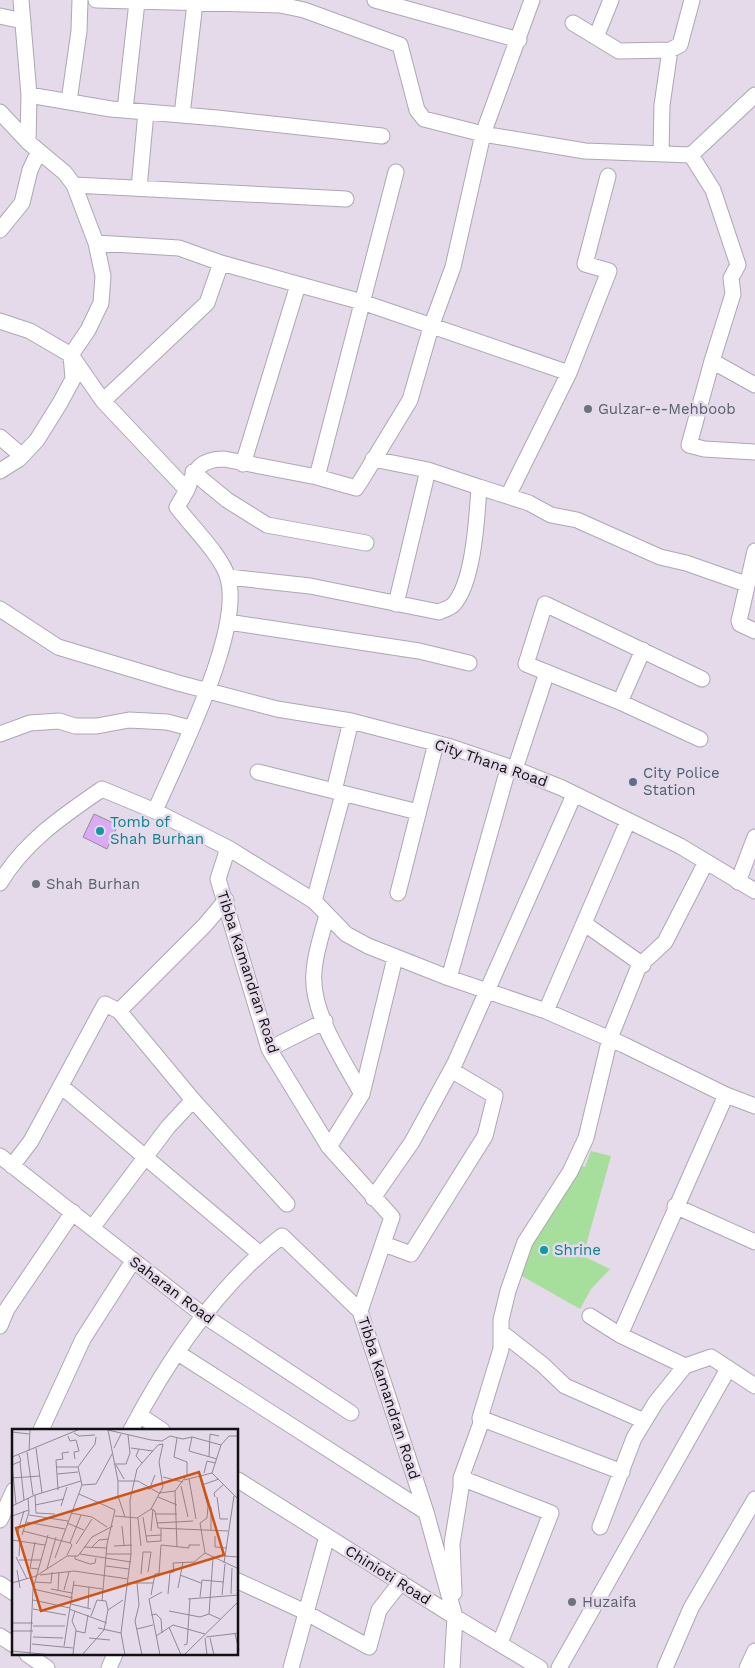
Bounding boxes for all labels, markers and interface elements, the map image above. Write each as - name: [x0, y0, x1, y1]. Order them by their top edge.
- place label: Gulzar-e-Mehboob: [598, 400, 736, 418]
- marker: Gulzar-e-Mehboob: [582, 403, 594, 415]
- street label: City Thana Road: [432, 735, 550, 791]
- place label: City Police Station: [643, 764, 720, 799]
- marker: City Police Station: [627, 776, 639, 788]
- place label: Tomb of Shah Burhan: [110, 813, 204, 848]
- marker: Tomb of Shah Burhan: [94, 825, 106, 837]
- place label: Shah Burhan: [46, 875, 140, 893]
- marker: Shah Burhan: [30, 878, 42, 890]
- street label: Tibba Kamandran Road: [213, 888, 283, 1056]
- place label: Shrine: [554, 1241, 601, 1259]
- marker: Shrine: [538, 1244, 550, 1256]
- street label: Saharan Road: [126, 1252, 218, 1328]
- street label: Tibba Kamandran Road: [354, 1314, 424, 1482]
- inset map: [12, 1429, 239, 1656]
- street label: Chinioti Road: [342, 1541, 434, 1609]
- place label: Huzaifa: [582, 1593, 637, 1611]
- marker: Huzaifa: [566, 1596, 578, 1608]

